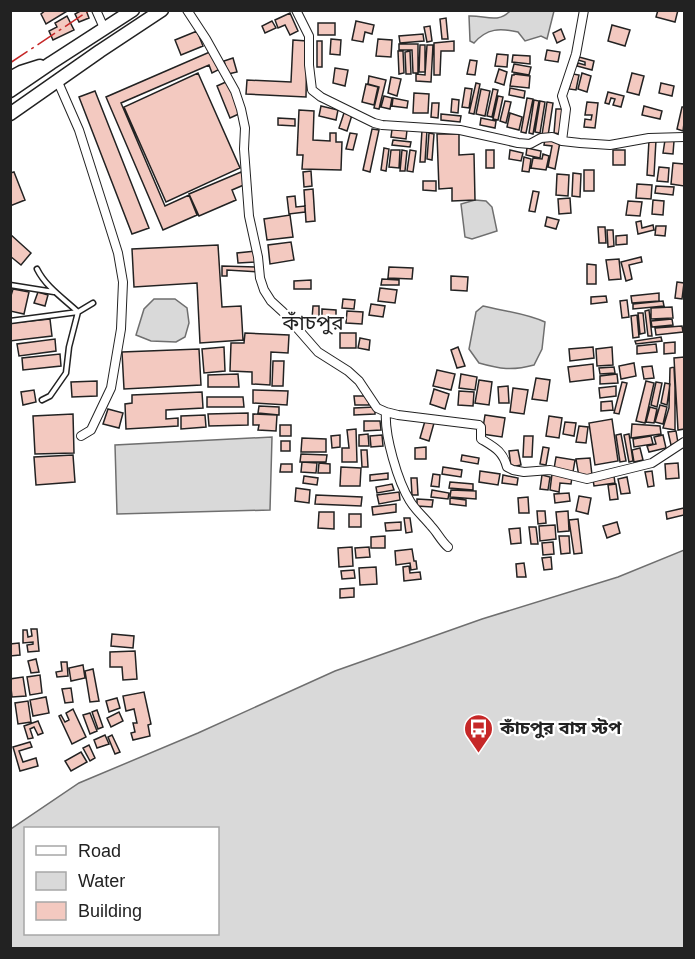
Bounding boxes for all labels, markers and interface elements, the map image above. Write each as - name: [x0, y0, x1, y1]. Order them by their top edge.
- district label: কাঁচপুর: [281, 311, 344, 335]
- bus stop icon: কাঁচপুর বাস স্টপ: [463, 712, 495, 754]
- place label: কাঁচপুর বাস স্টপ: [499, 718, 622, 739]
- legend: [24, 827, 219, 935]
- text: Road: [78, 841, 121, 861]
- text: Water: [78, 871, 125, 891]
- text: Building: [78, 901, 142, 921]

